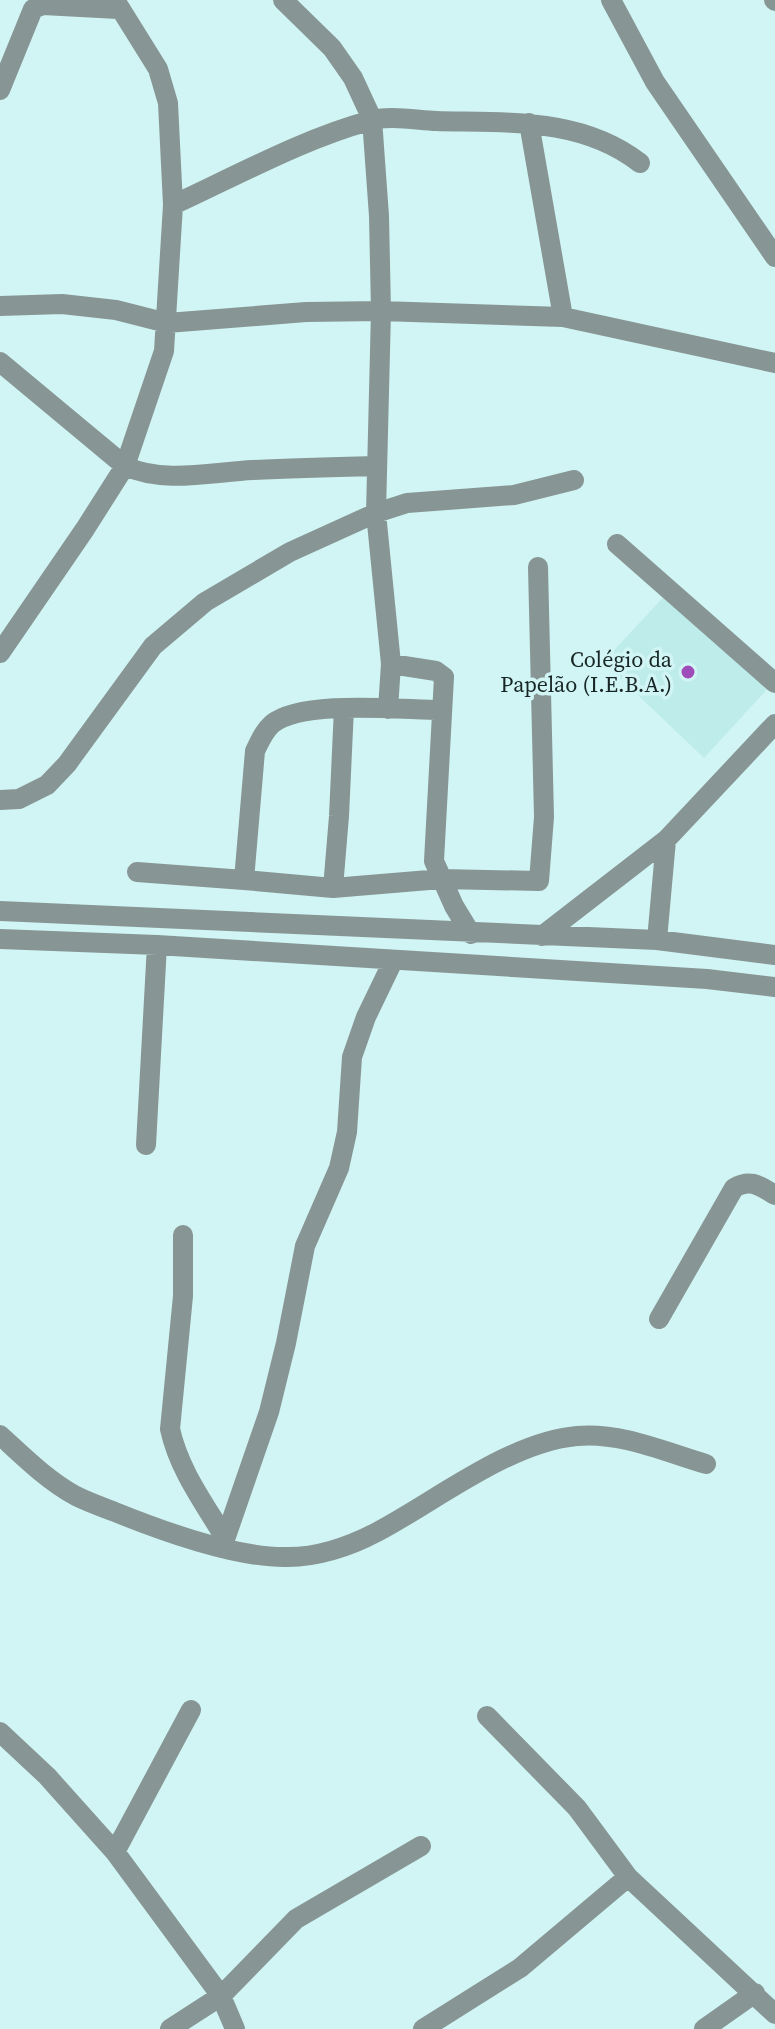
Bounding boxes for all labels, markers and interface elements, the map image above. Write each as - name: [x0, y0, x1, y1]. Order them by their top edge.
- place label: Colégio da Papelão (I.E.B.A.): [500, 644, 673, 699]
- marker: Colégio da Papelão (I.E.B.A.): [679, 663, 697, 681]

